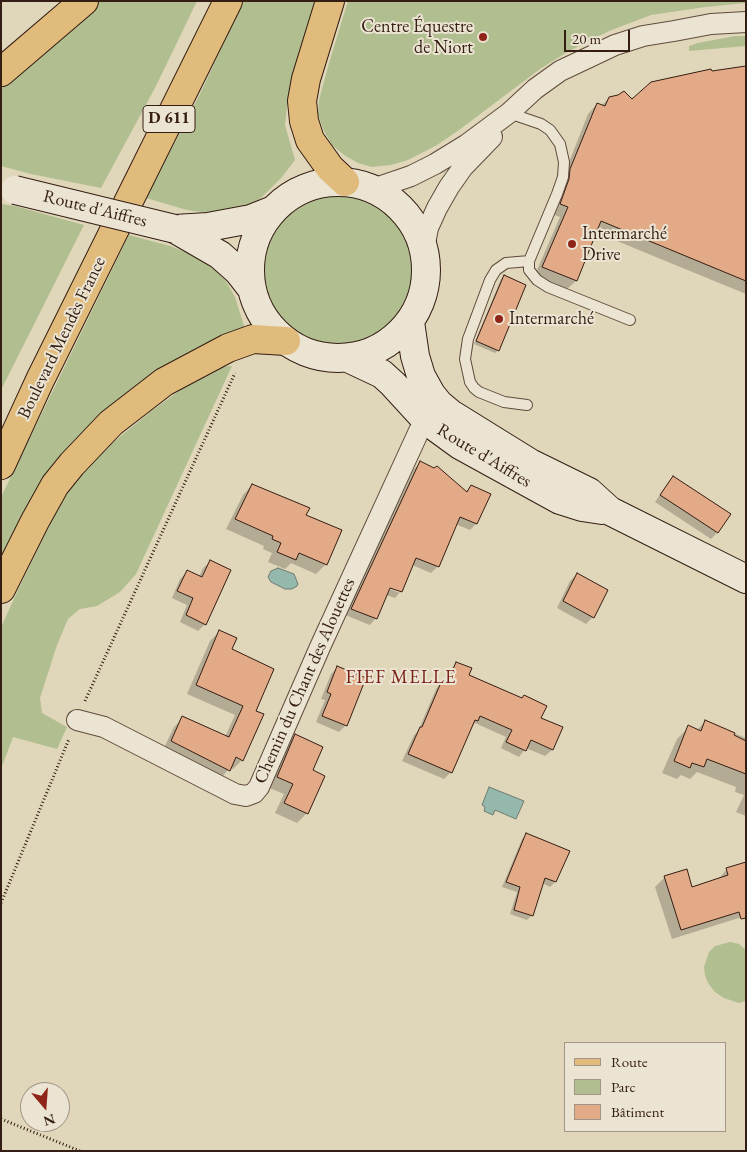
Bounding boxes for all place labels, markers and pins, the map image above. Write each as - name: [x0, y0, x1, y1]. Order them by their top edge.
- place label: Centre Équestre de Niort: [361, 16, 473, 58]
- marker: Centre Équestre de Niort: [477, 31, 489, 43]
- place label: Intermarché Drive: [582, 223, 667, 266]
- marker: Intermarché Drive: [566, 238, 578, 250]
- place label: Intermarché: [509, 308, 594, 330]
- marker: Intermarché: [493, 313, 505, 325]

